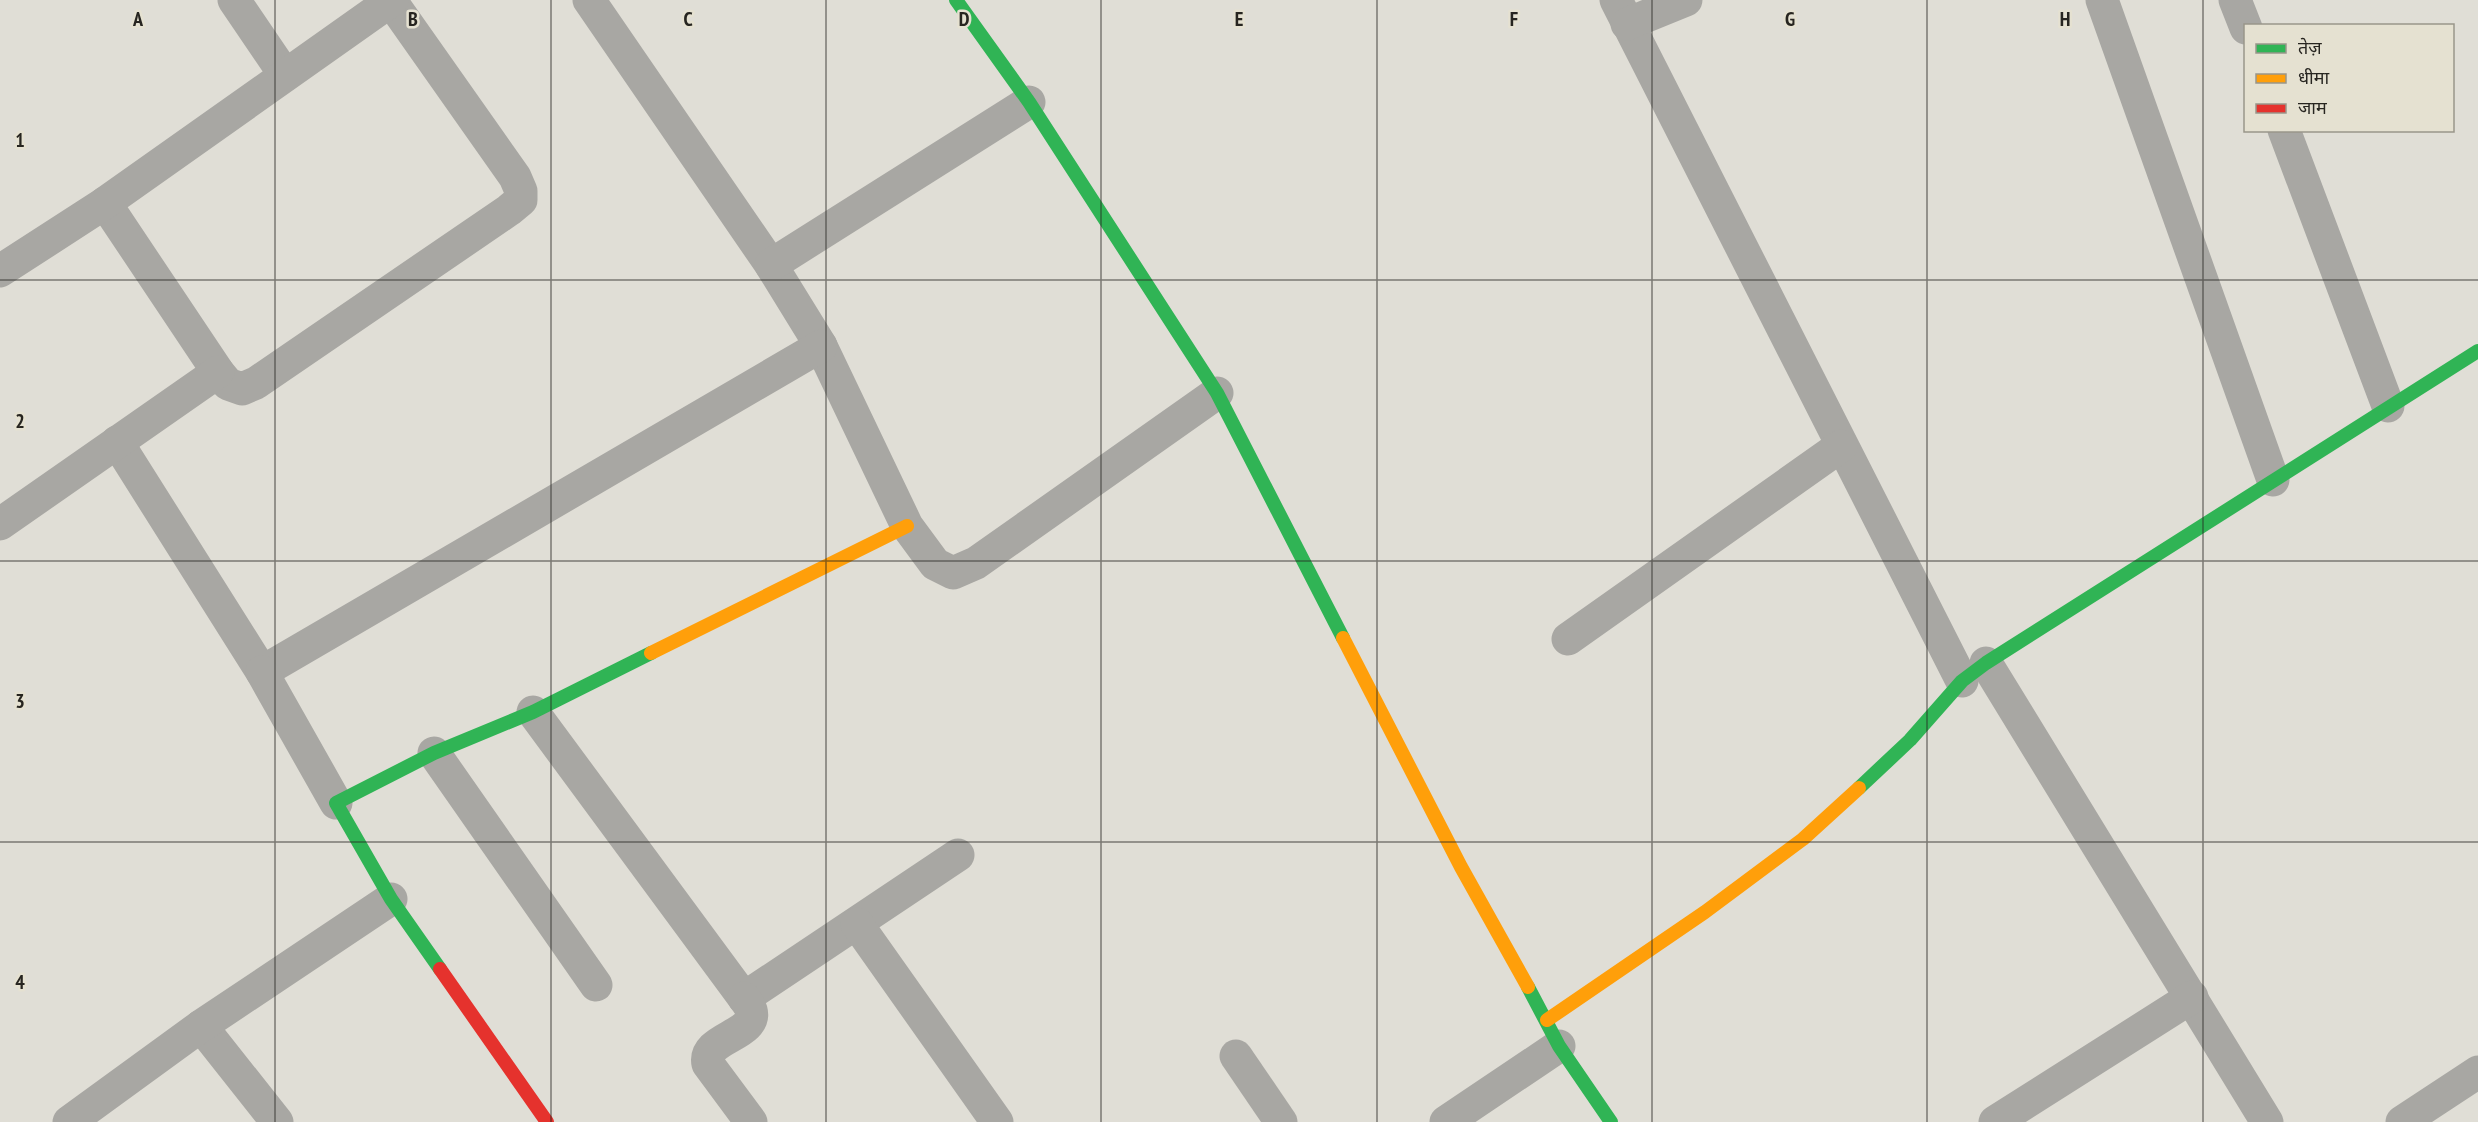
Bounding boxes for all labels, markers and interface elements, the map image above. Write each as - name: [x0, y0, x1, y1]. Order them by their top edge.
- text: A: [132, 6, 144, 32]
- text: B: [408, 6, 418, 32]
- text: C: [683, 6, 693, 32]
- text: D: [959, 6, 970, 32]
- text: E: [1235, 6, 1243, 32]
- text: F: [1510, 6, 1518, 32]
- text: G: [1785, 6, 1795, 32]
- text: H: [2060, 6, 2070, 32]
- legend: [2244, 24, 2454, 132]
- text: तेज़: [2298, 36, 2322, 59]
- text: धीमा: [2298, 66, 2329, 89]
- text: जाम: [2298, 96, 2328, 119]
- text: 1: [15, 127, 25, 153]
- text: 2: [15, 408, 25, 434]
- text: 3: [15, 688, 25, 714]
- text: 4: [15, 969, 25, 995]

